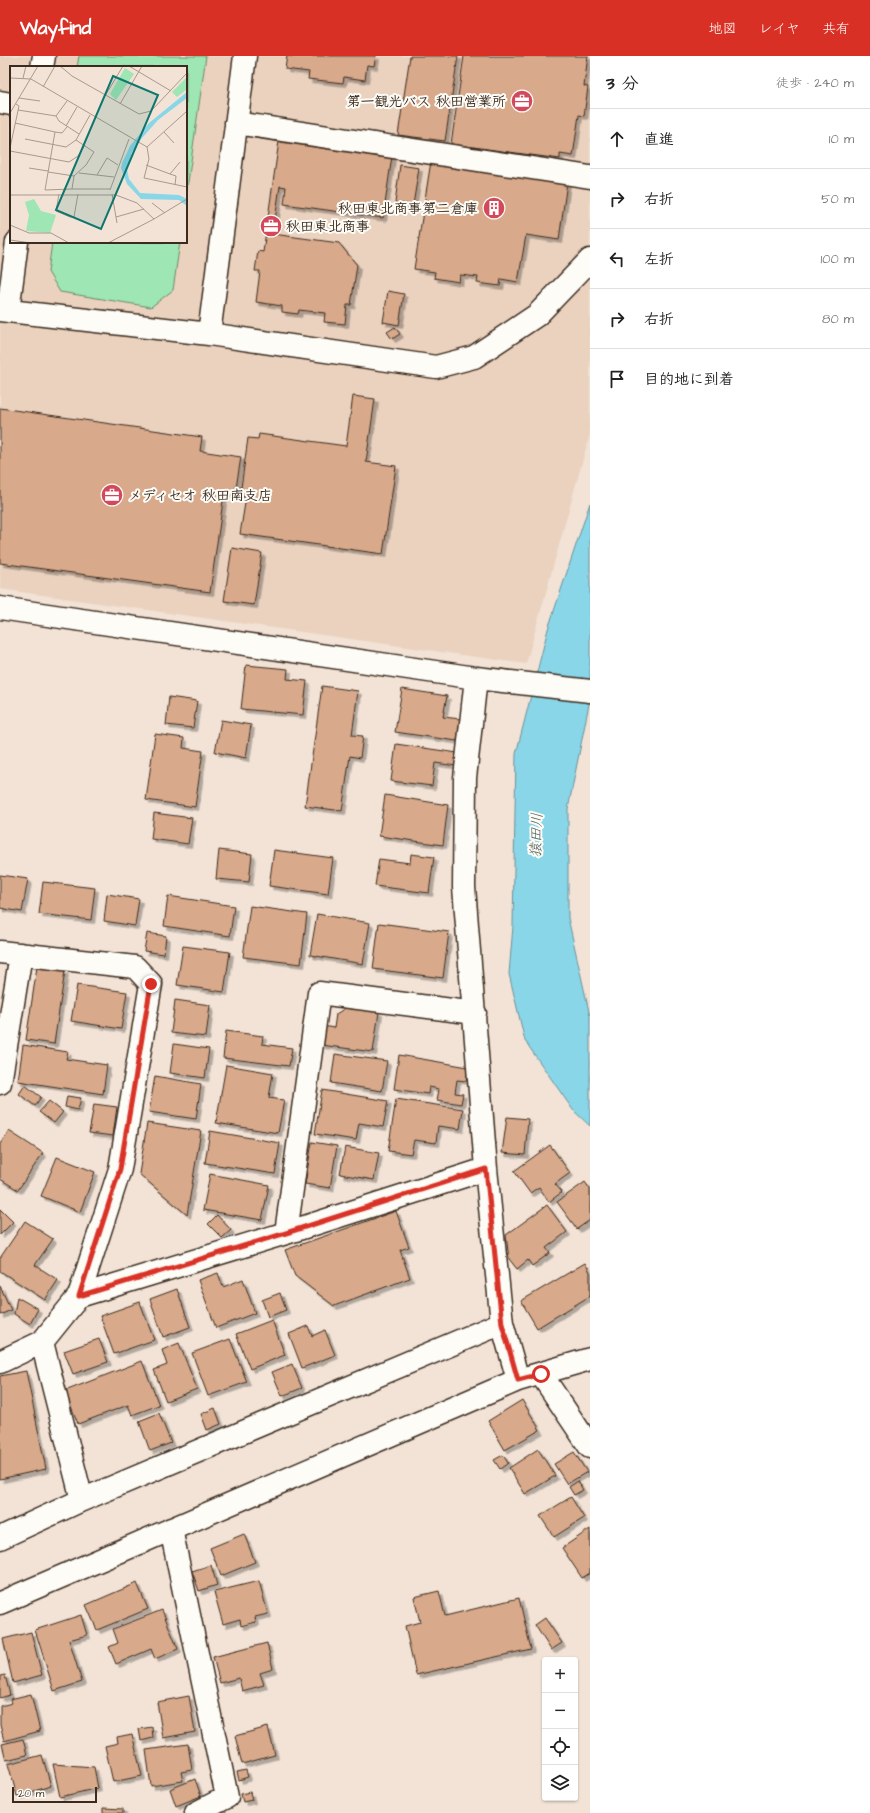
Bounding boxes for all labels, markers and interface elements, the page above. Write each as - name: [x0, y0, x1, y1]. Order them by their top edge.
- text: Wayfind: [20, 15, 91, 42]
- text: 地図: [709, 19, 737, 39]
- text: レイヤ: [759, 19, 800, 39]
- text: 共有: [822, 19, 850, 39]
- inset map: [10, 66, 187, 243]
- text: 3 分: [606, 72, 638, 96]
- text: 徒歩 · 240 m: [776, 74, 854, 92]
- office icon: 第一観光バス 秋田営業所: [509, 88, 535, 114]
- place label: 第一観光バス 秋田営業所: [346, 92, 506, 112]
- icon: ahead: [606, 128, 628, 150]
- text: 直進: [644, 129, 674, 150]
- text: 10 m: [829, 130, 854, 148]
- icon: right: [606, 188, 628, 210]
- text: 右折: [644, 189, 674, 210]
- text: 50 m: [821, 190, 854, 208]
- building icon: 秋田東北商事第二倉庫: [481, 195, 507, 221]
- place label: 秋田東北商事第二倉庫: [338, 199, 478, 219]
- office icon: 秋田東北商事: [258, 213, 284, 239]
- place label: 秋田東北商事: [286, 217, 370, 237]
- icon: left: [606, 248, 628, 270]
- text: 左折: [644, 249, 674, 270]
- text: 100 m: [821, 250, 854, 268]
- icon: right: [606, 308, 628, 330]
- text: 右折: [644, 309, 674, 330]
- text: 80 m: [822, 310, 854, 328]
- icon: arrive: [606, 368, 628, 390]
- text: 目的地に到着: [644, 369, 734, 390]
- office icon: メディセオ 秋田南支店: [99, 482, 125, 508]
- place label: メディセオ 秋田南支店: [128, 486, 272, 506]
- water label: 猿田川: [525, 812, 548, 858]
- route end: [142, 975, 160, 993]
- route start: [532, 1365, 550, 1383]
- map controls: [542, 1657, 578, 1801]
- button: +: [542, 1657, 578, 1693]
- button: −: [542, 1693, 578, 1729]
- button: locate: [542, 1729, 578, 1765]
- button: layers: [542, 1765, 578, 1801]
- scale bar: [12, 1785, 97, 1804]
- text: 20 m: [18, 1786, 44, 1801]

